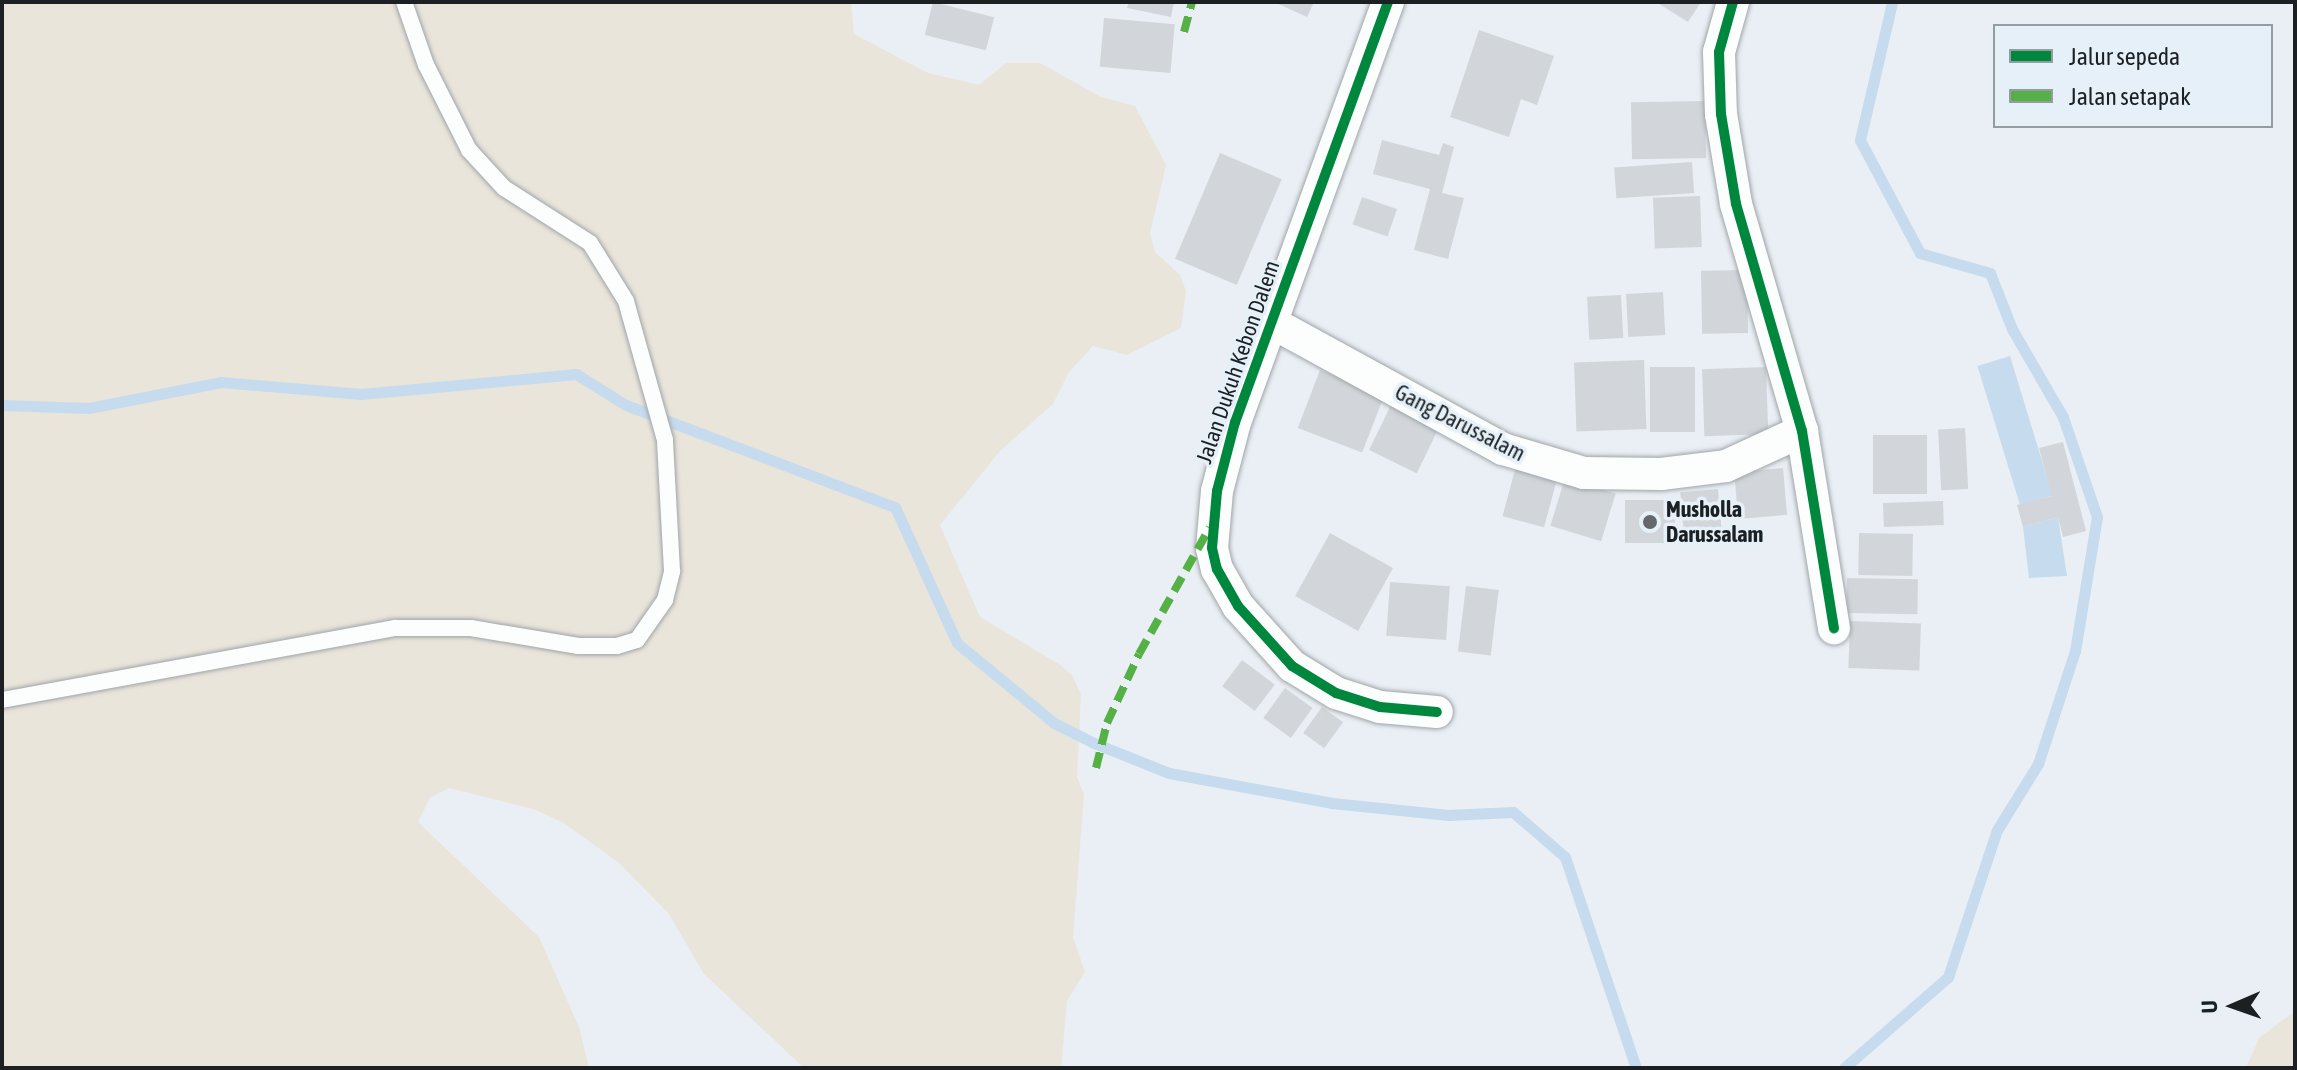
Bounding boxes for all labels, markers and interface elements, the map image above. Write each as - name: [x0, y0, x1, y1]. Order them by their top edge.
- legend: [1993, 24, 2273, 128]
- text: Jalur sepeda: [2069, 43, 2180, 70]
- text: Jalan setapak: [2069, 83, 2191, 110]
- street label: Jalan Dukuh Kebon Dalem: [1191, 257, 1285, 467]
- street label: Gang Darussalam: [1391, 379, 1529, 467]
- place label: Musholla Darussalam: [1666, 496, 1763, 548]
- marker: Musholla Darussalam: [1641, 513, 1659, 531]
- north arrow: [2193, 966, 2273, 1046]
- text: U: [2196, 1000, 2222, 1014]

